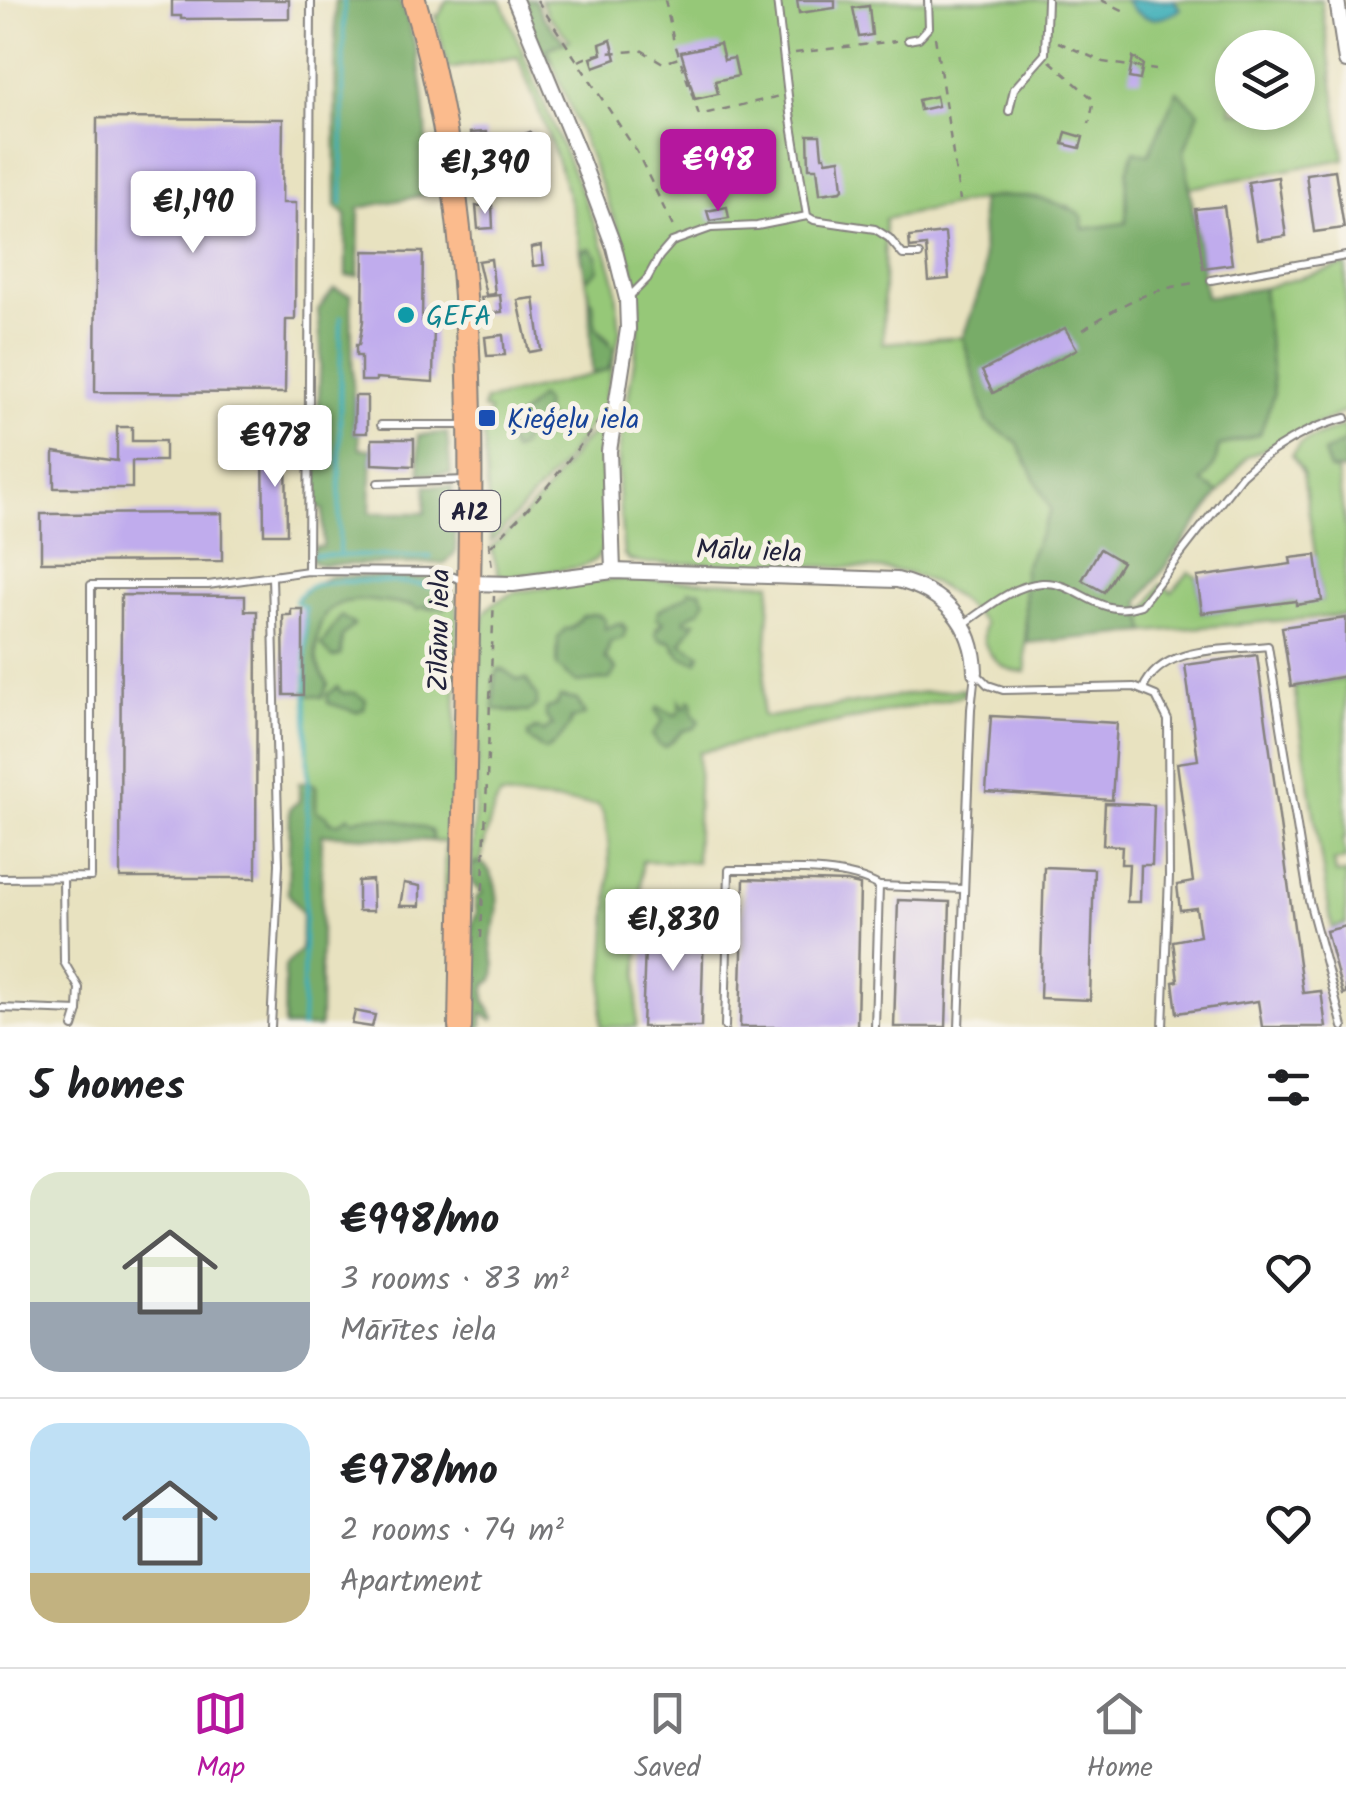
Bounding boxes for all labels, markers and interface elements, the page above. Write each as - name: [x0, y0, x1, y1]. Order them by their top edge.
- map controls: [1215, 30, 1315, 130]
- button: layers: [1215, 30, 1315, 130]
- pin: €998: [659, 129, 777, 214]
- pin: €1,390: [404, 132, 566, 217]
- text: €998: [682, 136, 754, 187]
- text: €1,390: [441, 139, 529, 190]
- pin: €1,190: [112, 171, 274, 256]
- text: €1,190: [153, 178, 233, 229]
- place label: GEFA: [426, 295, 491, 340]
- marker: GEFA: [395, 304, 417, 326]
- place label: Ķieģeļu iela: [507, 398, 639, 443]
- pin: €978: [216, 405, 334, 490]
- marker: Ķieģeļu iela: [476, 407, 498, 429]
- text: €978: [240, 412, 310, 463]
- road number: A12: [440, 491, 500, 531]
- street label: Mālu iela: [695, 528, 803, 577]
- street label: Zīlānu iela: [417, 568, 464, 692]
- pin: €1,830: [592, 889, 754, 974]
- text: €1,830: [627, 896, 719, 947]
- text: 5 homes: [30, 1054, 185, 1121]
- icon: filters: [1261, 1060, 1316, 1115]
- text: €998/mo: [340, 1188, 499, 1255]
- icon: home: [110, 1212, 230, 1332]
- icon: heart: [1261, 1245, 1316, 1300]
- text: 3 rooms · 83 m²: [340, 1255, 569, 1306]
- text: Mārītes iela: [340, 1306, 497, 1357]
- text: €978/mo: [340, 1439, 498, 1506]
- icon: home: [110, 1463, 230, 1583]
- icon: heart: [1261, 1496, 1316, 1551]
- text: 2 rooms · 74 m²: [340, 1506, 564, 1557]
- text: Apartment: [340, 1557, 482, 1608]
- tab: Map: [193, 1686, 248, 1791]
- tab: Saved: [634, 1686, 701, 1791]
- tab: Home: [1087, 1686, 1153, 1791]

